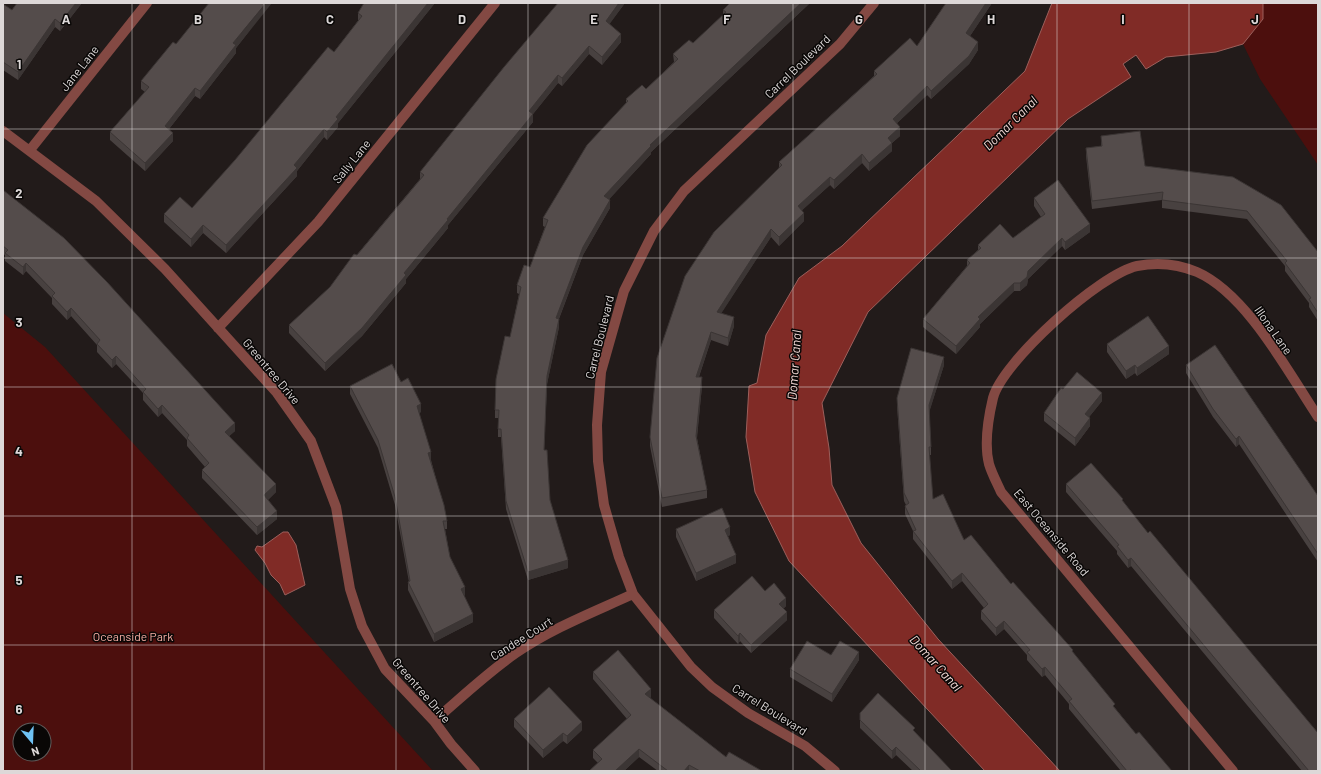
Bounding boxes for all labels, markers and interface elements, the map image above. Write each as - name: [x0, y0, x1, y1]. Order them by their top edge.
- text: A: [62, 11, 71, 27]
- text: B: [194, 11, 202, 27]
- text: C: [326, 11, 334, 27]
- text: D: [458, 11, 466, 27]
- text: E: [590, 11, 598, 27]
- text: F: [723, 11, 731, 27]
- text: G: [855, 11, 863, 27]
- text: H: [987, 11, 995, 27]
- text: I: [1121, 11, 1125, 27]
- text: J: [1251, 11, 1259, 27]
- street label: Carrel Boulevard: [761, 31, 833, 101]
- street label: Jane Lane: [57, 42, 101, 94]
- text: 1: [17, 56, 21, 72]
- water label: Domar Canal: [980, 93, 1040, 153]
- street label: Sally Lane: [329, 136, 373, 186]
- text: 2: [15, 185, 23, 201]
- street label: Carrel Boulevard: [582, 294, 616, 380]
- street label: Illona Lane: [1252, 303, 1296, 357]
- text: 3: [15, 314, 23, 330]
- water label: Domar Canal: [784, 329, 804, 401]
- street label: Greentree Drive: [240, 335, 304, 407]
- text: 4: [15, 443, 23, 459]
- street label: East Oceanside Road: [1012, 486, 1092, 578]
- text: 5: [15, 572, 23, 588]
- street label: Candee Court: [487, 613, 555, 663]
- park label: Oceanside Park: [93, 629, 173, 643]
- water label: Domar Canal: [907, 632, 965, 694]
- street label: Greentree Drive: [390, 655, 454, 725]
- street label: Carrel Boulevard: [730, 680, 810, 738]
- text: 6: [16, 701, 23, 717]
- north arrow: [12, 722, 52, 762]
- text: N: [30, 745, 41, 759]

